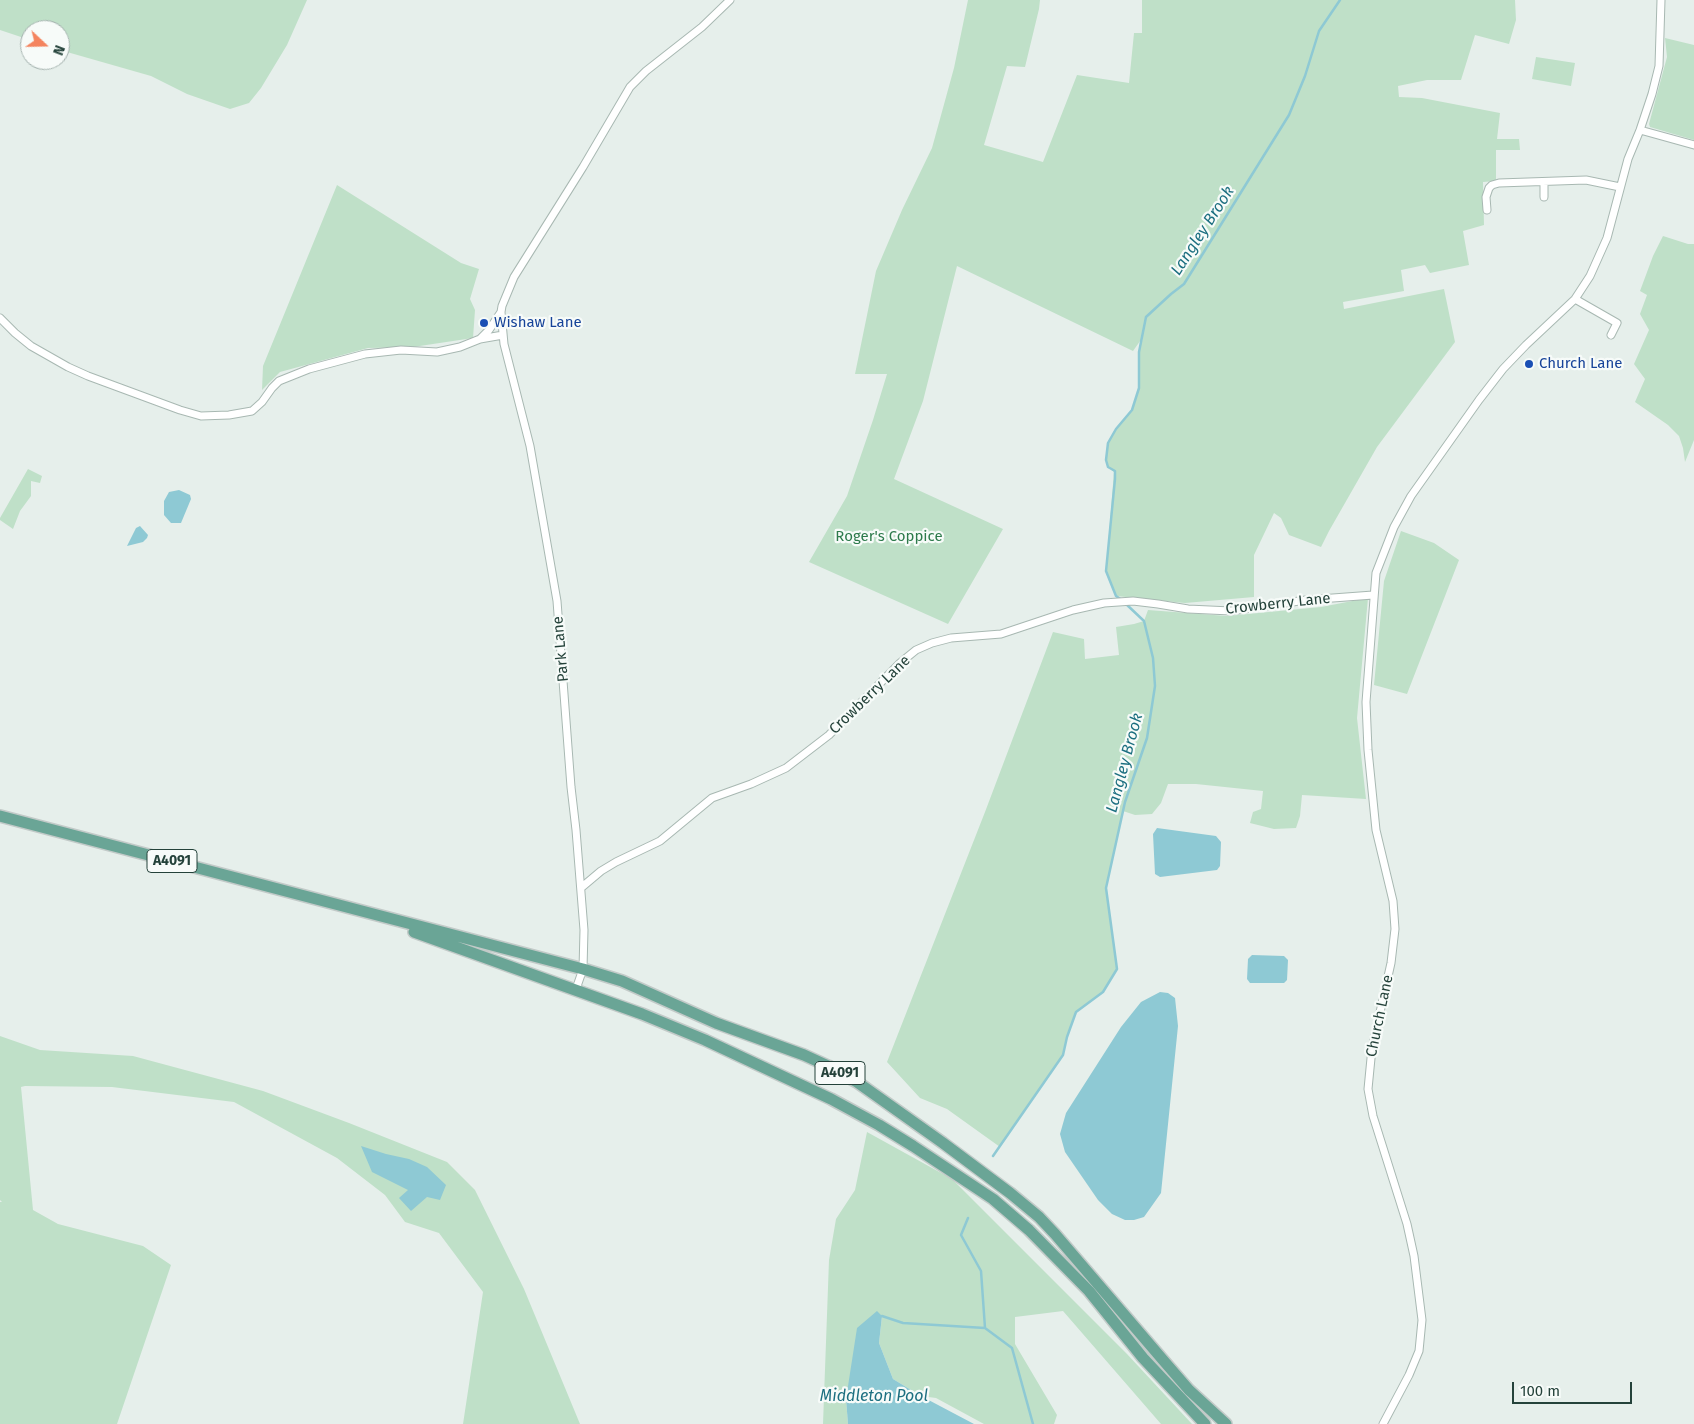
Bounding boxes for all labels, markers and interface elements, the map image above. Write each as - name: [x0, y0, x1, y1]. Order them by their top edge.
- north arrow: [20, 20, 70, 70]
- text: N: [49, 43, 68, 58]
- water label: Langley Brook: [1167, 183, 1239, 279]
- place label: Wishaw Lane: [494, 314, 582, 332]
- marker: Wishaw Lane: [478, 317, 490, 329]
- place label: Church Lane: [1539, 355, 1622, 373]
- marker: Church Lane: [1523, 358, 1535, 370]
- park label: Roger's Coppice: [835, 528, 943, 546]
- street label: Crowberry Lane: [1225, 590, 1331, 618]
- street label: Park Lane: [549, 615, 573, 683]
- street label: Crowberry Lane: [826, 652, 914, 738]
- water label: Langley Brook: [1102, 711, 1148, 815]
- road number: A4091: [147, 849, 197, 872]
- street label: Church Lane: [1363, 973, 1397, 1059]
- road number: A4091: [815, 1062, 865, 1084]
- scale bar: [1514, 1372, 1634, 1404]
- text: 100 m: [1520, 1382, 1560, 1400]
- water label: Middleton Pool: [820, 1387, 928, 1407]

